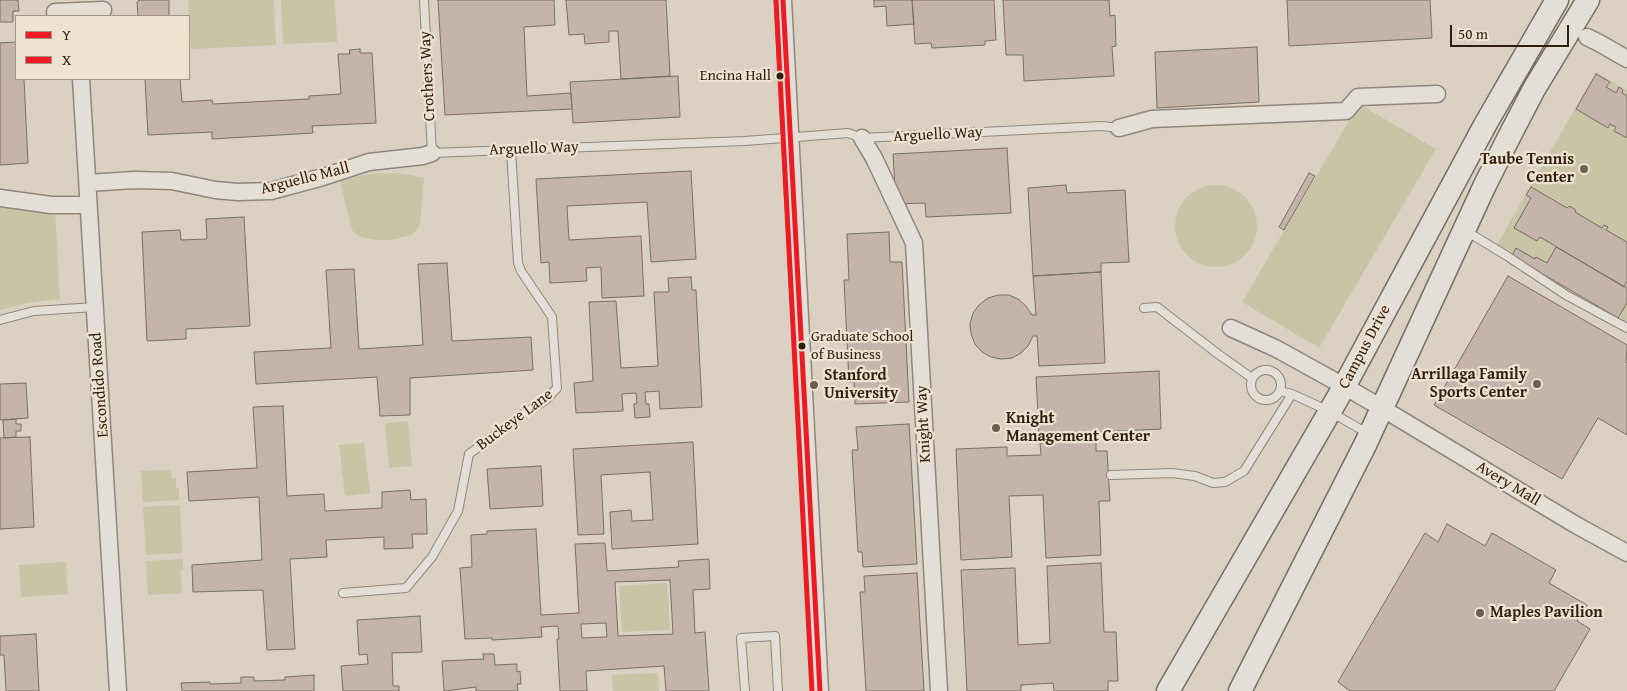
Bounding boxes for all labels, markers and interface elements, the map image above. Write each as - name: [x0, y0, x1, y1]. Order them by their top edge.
- legend: [15, 15, 190, 80]
- scale bar: [1452, 15, 1571, 47]
- text: 50 m: [1458, 23, 1488, 44]
- text: Y: [62, 24, 71, 45]
- street label: Crothers Way: [416, 30, 440, 122]
- text: X: [62, 49, 71, 70]
- place label: Encina Hall: [700, 67, 771, 85]
- marker: Encina Hall: [775, 71, 785, 81]
- street label: Arguello Way: [893, 123, 983, 147]
- street label: Arguello Way: [489, 138, 579, 160]
- place label: Taube Tennis Center: [1480, 150, 1574, 188]
- street label: Arguello Mall: [259, 159, 351, 199]
- marker: Taube Tennis Center: [1578, 163, 1590, 175]
- street label: Campus Drive: [1335, 302, 1395, 392]
- place label: Graduate School of Business: [811, 328, 914, 363]
- street label: Escondido Road: [87, 332, 113, 438]
- marker: Graduate School of Business: [797, 341, 807, 351]
- place label: Arrillaga Family Sports Center: [1411, 365, 1527, 403]
- place label: Stanford University: [824, 366, 898, 404]
- marker: Arrillaga Family Sports Center: [1531, 378, 1543, 390]
- marker: Stanford University: [808, 379, 820, 391]
- street label: Buckeye Lane: [473, 385, 557, 455]
- street label: Knight Way: [912, 385, 936, 463]
- place label: Knight Management Center: [1006, 409, 1150, 447]
- marker: Knight Management Center: [990, 422, 1002, 434]
- street label: Avery Mall: [1472, 457, 1544, 511]
- place label: Maples Pavilion: [1490, 603, 1603, 623]
- marker: Maples Pavilion: [1474, 607, 1486, 619]

